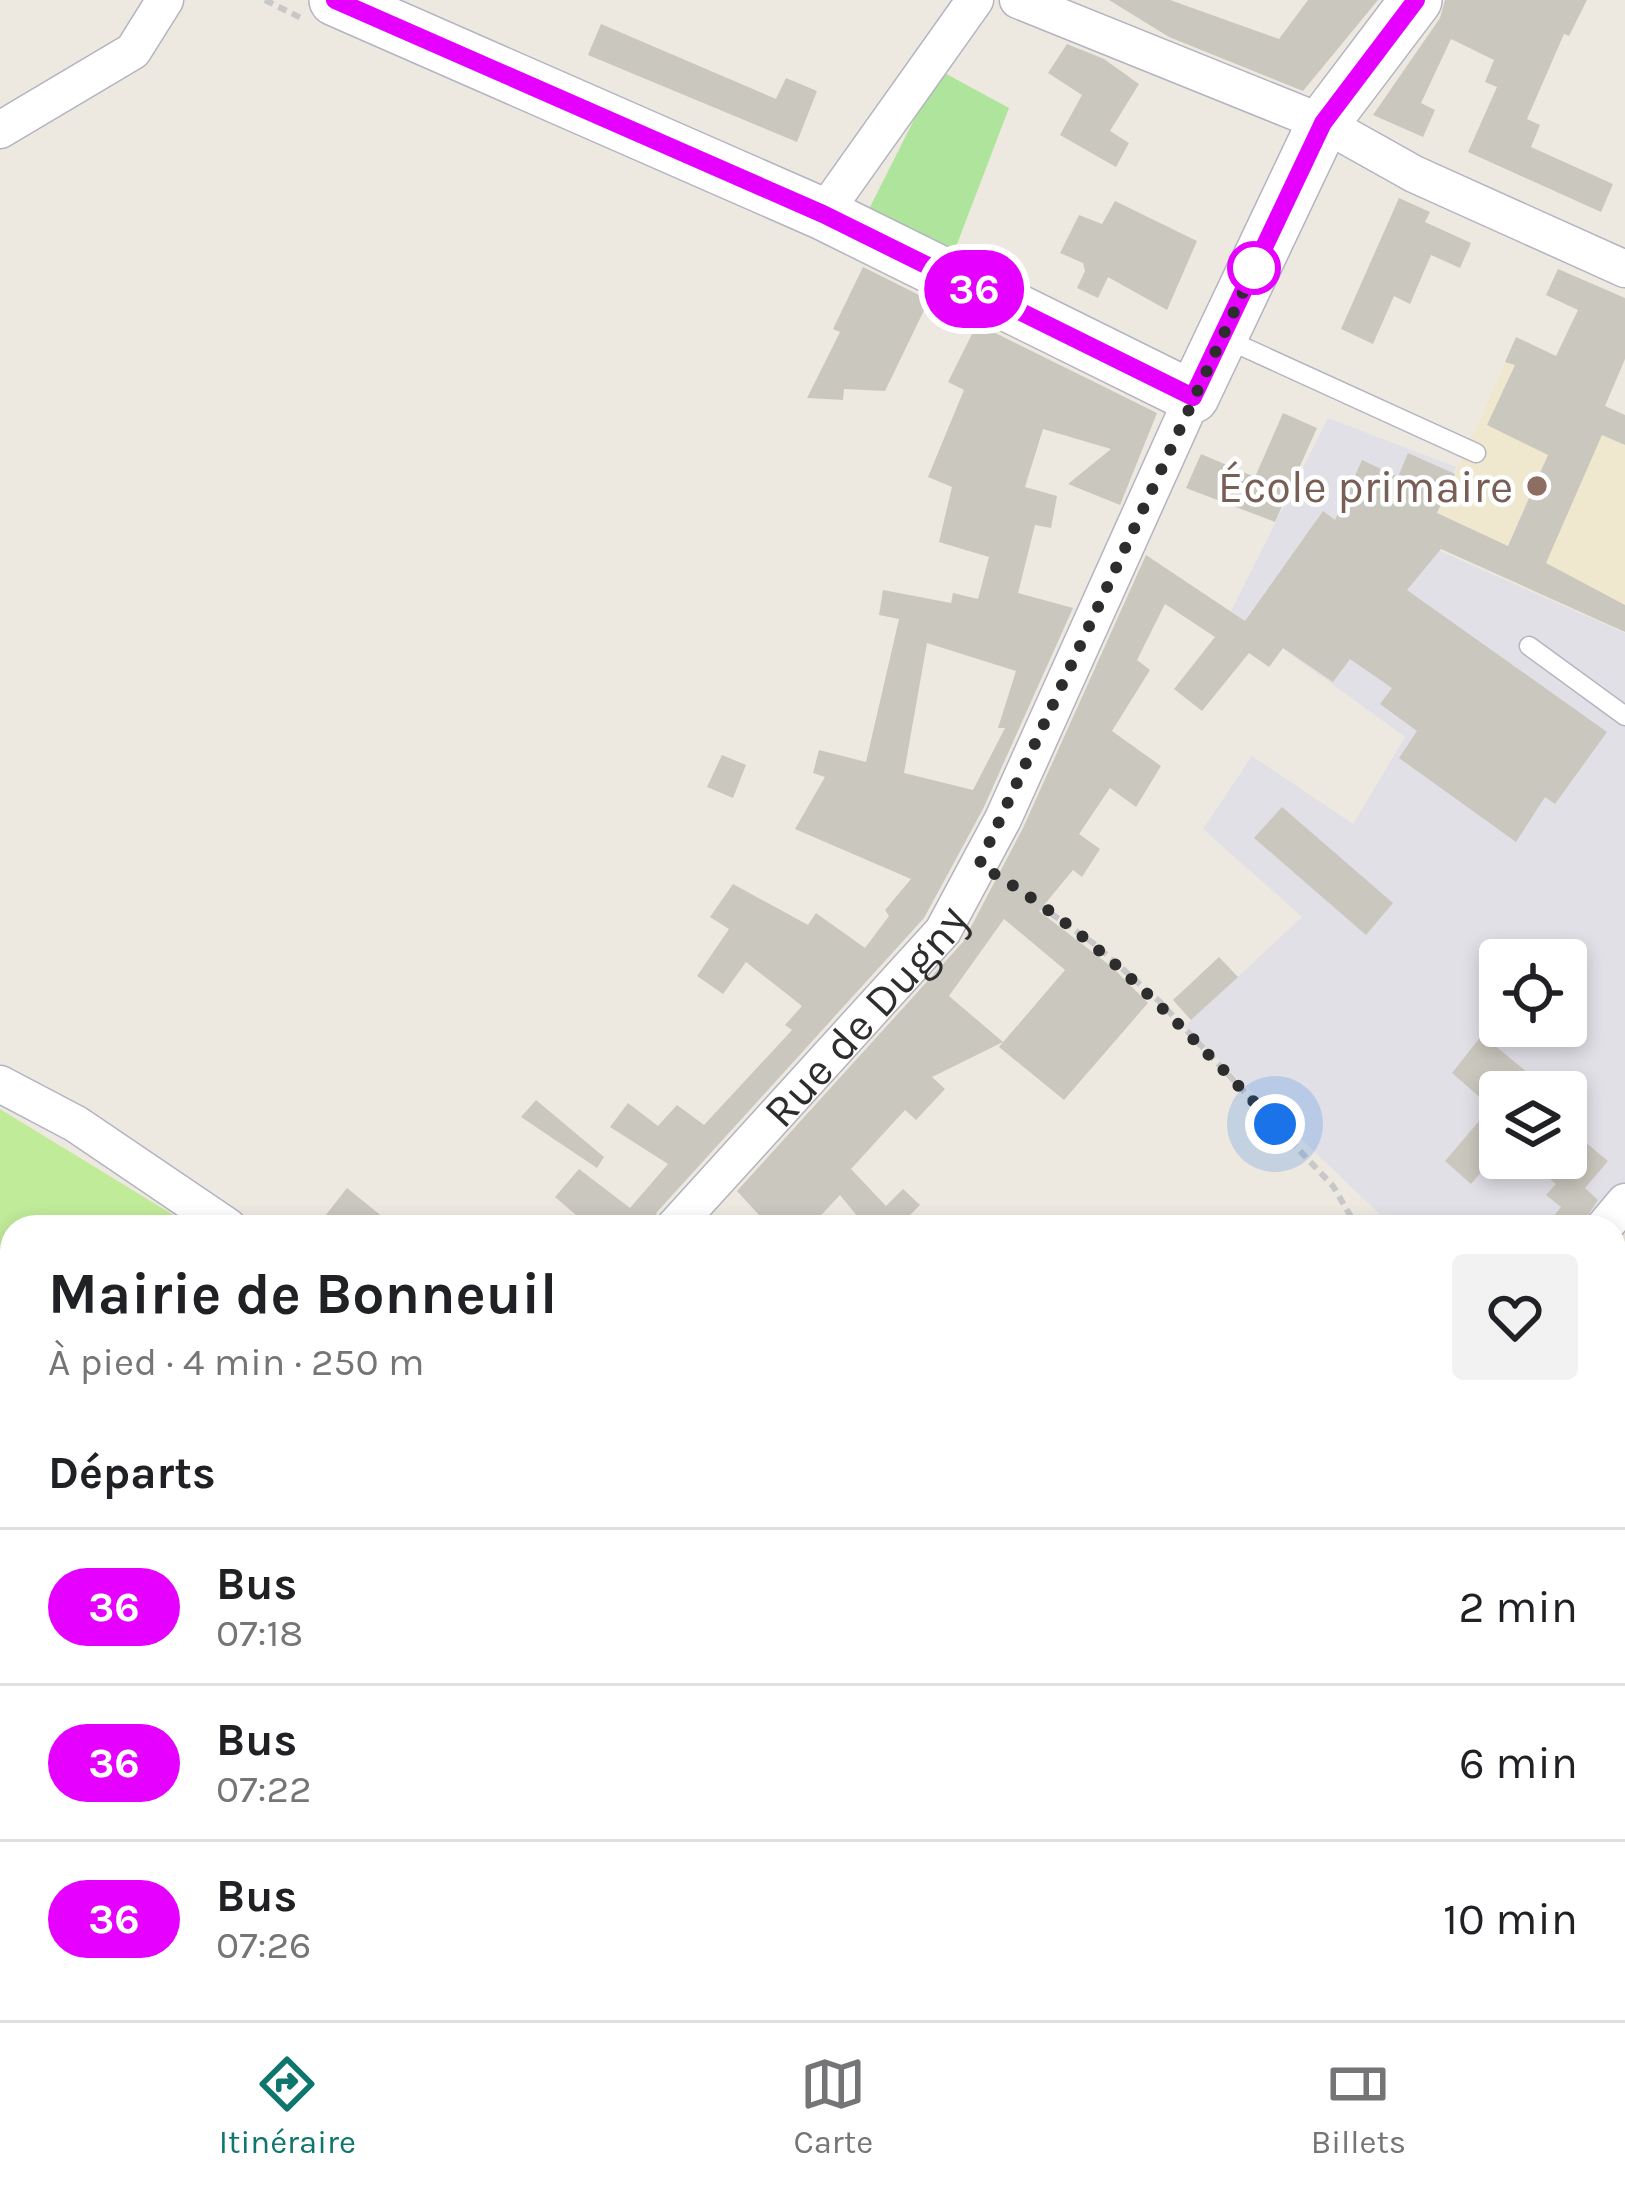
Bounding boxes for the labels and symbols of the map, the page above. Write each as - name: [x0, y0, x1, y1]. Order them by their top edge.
- unlabelled marker: [1229, 243, 1279, 293]
- line badge: 36: [920, 250, 1028, 328]
- place label: École primaire: [1218, 461, 1513, 513]
- marker: École primaire: [1524, 473, 1550, 499]
- street label: Rue de Dugny: [753, 897, 979, 1138]
- your location: [1245, 1094, 1305, 1154]

